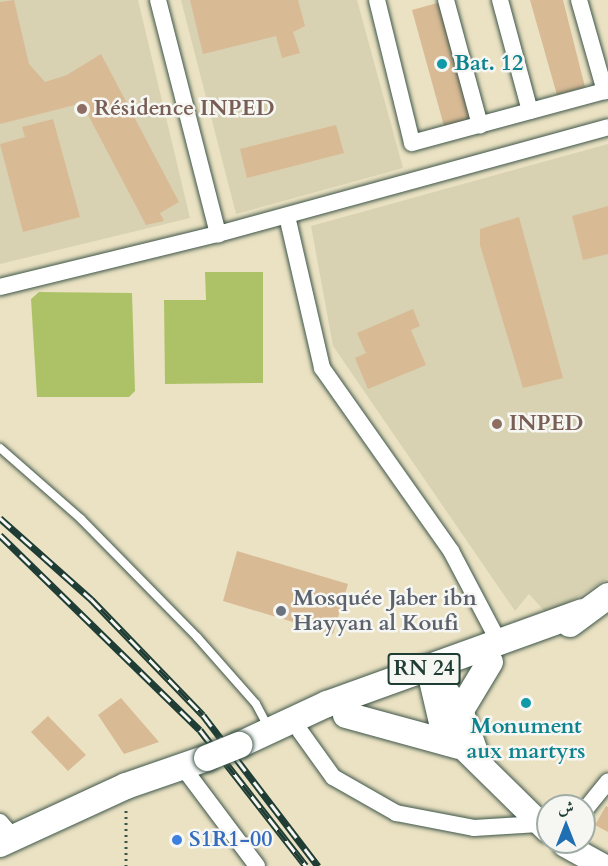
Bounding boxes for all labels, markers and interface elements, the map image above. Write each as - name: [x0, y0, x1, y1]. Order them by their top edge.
- place label: Bat. 12: [454, 51, 523, 77]
- marker: Bat. 12: [435, 57, 449, 71]
- place label: Résidence INPED: [94, 96, 275, 122]
- marker: Résidence INPED: [75, 102, 89, 116]
- place label: INPED: [509, 411, 583, 437]
- marker: INPED: [490, 417, 504, 431]
- place label: Mosquée Jaber ibn Hayyan al Koufi: [293, 585, 477, 636]
- marker: Mosquée Jaber ibn Hayyan al Koufi: [274, 604, 288, 618]
- road number: RN 24: [386, 651, 462, 687]
- marker: Monument aux martyrs: [519, 696, 533, 710]
- place label: Monument aux martyrs: [467, 713, 585, 764]
- north arrow: [536, 794, 596, 854]
- text: ش: [558, 797, 574, 819]
- place label: S1R1-00: [189, 827, 272, 853]
- marker: S1R1-00: [170, 833, 184, 847]

